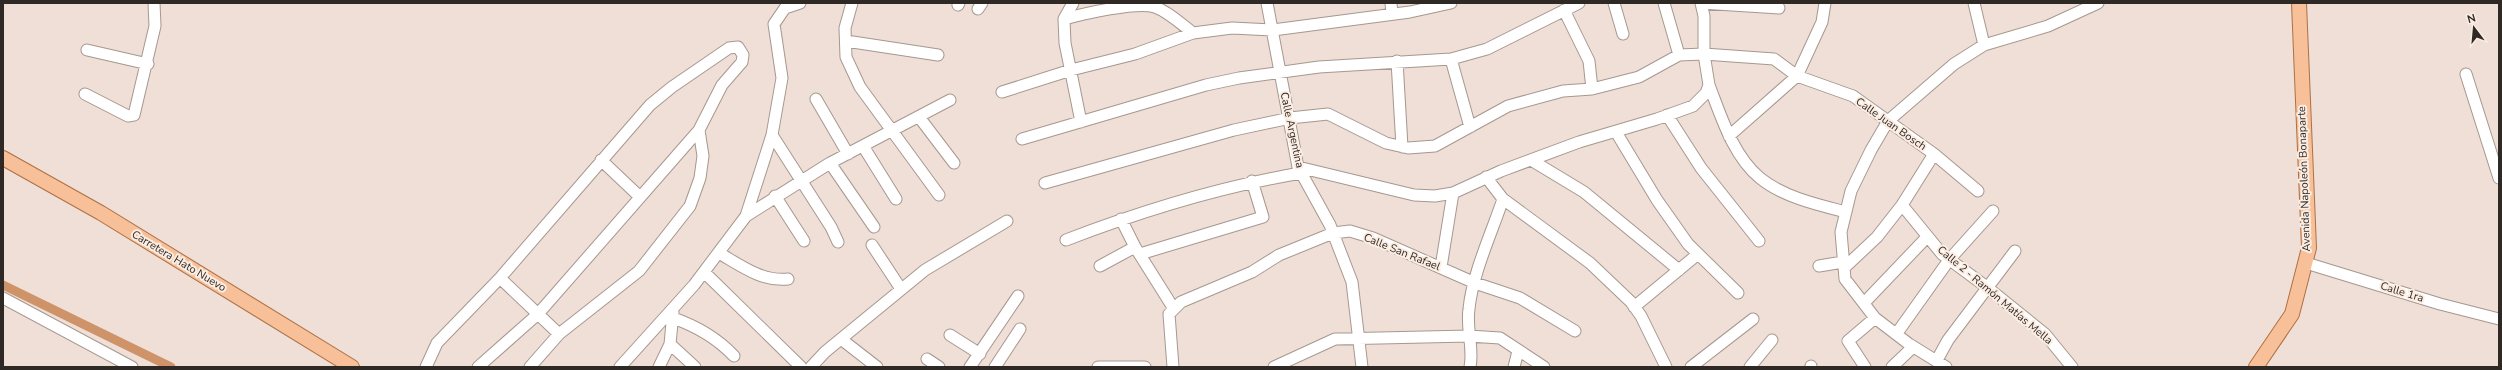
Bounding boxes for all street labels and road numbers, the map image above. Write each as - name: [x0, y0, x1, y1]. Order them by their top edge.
- street label: Calle Argentina: [1277, 91, 1307, 169]
- street label: Calle Juan Bosch: [1853, 94, 1929, 154]
- street label: Avenida Napoleón Bonaparte: [2294, 106, 2314, 252]
- street label: Carretera Hato Nuevo: [129, 227, 229, 295]
- street label: Calle San Rafael: [1361, 230, 1443, 275]
- street label: Calle 2 - Ramón Matías Mella: [1934, 242, 2056, 348]
- street label: Calle 1ra: [2379, 278, 2426, 306]

